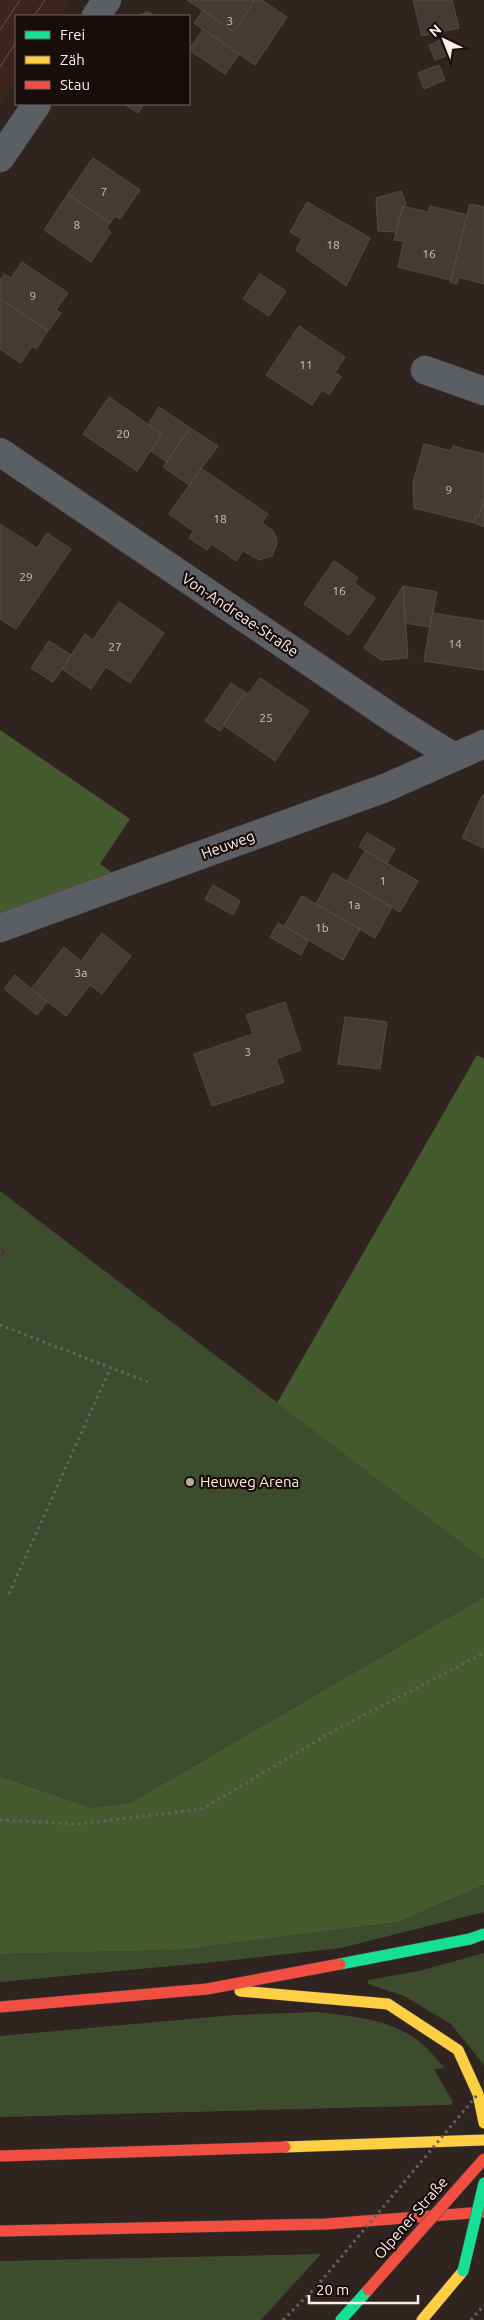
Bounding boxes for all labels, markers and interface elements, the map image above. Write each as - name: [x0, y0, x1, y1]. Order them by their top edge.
- house number: 3: [227, 14, 233, 27]
- legend: [15, 15, 190, 105]
- north arrow: [419, 15, 469, 65]
- text: N: [426, 21, 444, 40]
- text: Frei: [60, 26, 85, 43]
- text: Zäh: [60, 51, 85, 68]
- text: Stau: [60, 76, 90, 93]
- house number: 7: [101, 185, 107, 198]
- house number: 8: [74, 218, 81, 231]
- house number: 18: [326, 238, 340, 251]
- house number: 16: [422, 247, 436, 260]
- house number: 9: [30, 289, 36, 302]
- house number: 11: [299, 358, 313, 371]
- house number: 20: [116, 427, 130, 440]
- house number: 9: [446, 483, 452, 496]
- house number: 18: [213, 512, 227, 525]
- street label: Von-Andreae-Straße: [179, 569, 302, 660]
- house number: 29: [19, 570, 33, 583]
- house number: 16: [332, 584, 346, 597]
- house number: 14: [448, 637, 462, 650]
- house number: 27: [108, 640, 122, 653]
- house number: 25: [259, 711, 273, 724]
- street label: Heuweg: [199, 827, 257, 862]
- house number: 1: [380, 874, 386, 887]
- house number: 1a: [348, 898, 360, 911]
- house number: 1b: [315, 921, 329, 934]
- house number: 3a: [75, 966, 87, 979]
- house number: 3: [245, 1045, 251, 1058]
- place label: Heuweg Arena: [200, 1473, 299, 1490]
- marker: Heuweg Arena: [184, 1476, 196, 1488]
- street label: Olpener Straße: [370, 2173, 451, 2262]
- scale bar: [309, 2272, 418, 2304]
- text: 20 m: [316, 2281, 349, 2298]

